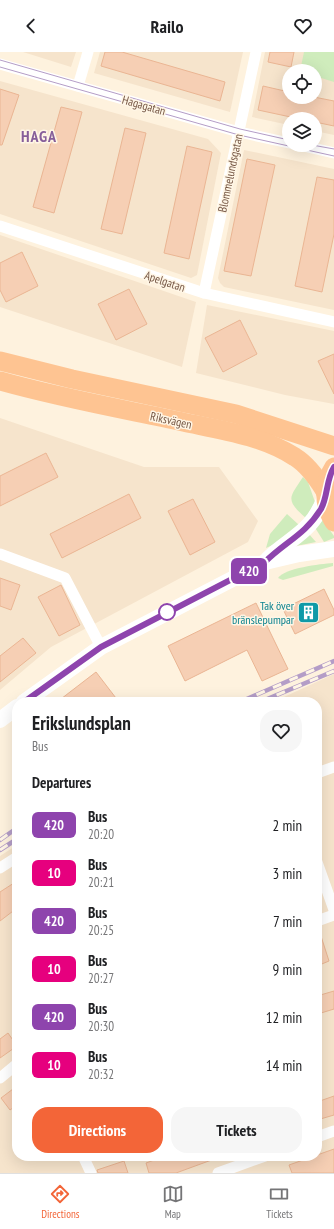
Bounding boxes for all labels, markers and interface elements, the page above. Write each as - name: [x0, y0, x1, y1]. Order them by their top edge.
- icon: back: [20, 15, 42, 37]
- text: Railo: [151, 15, 183, 38]
- icon: heart: [292, 15, 314, 37]
- map controls: [282, 64, 322, 152]
- button: locate: [282, 64, 322, 104]
- street label: Hagagatan: [121, 92, 167, 118]
- button: layers: [282, 112, 322, 152]
- district label: HAGA: [21, 126, 57, 146]
- street label: Blommelundsgatan: [214, 132, 246, 214]
- street label: Apelgatan: [143, 267, 187, 295]
- street label: Riksvägen: [149, 408, 193, 432]
- line badge: 420: [226, 558, 272, 584]
- text: 420: [239, 562, 259, 580]
- place label: Tak över bränslepumpar: [232, 598, 295, 627]
- building icon: Tak över bränslepumpar: [296, 599, 322, 625]
- unlabelled marker: [158, 603, 176, 621]
- button: heart: [260, 710, 302, 752]
- text: Erikslundsplan: [32, 711, 131, 735]
- text: Bus: [32, 738, 48, 755]
- text: Departures: [32, 773, 91, 792]
- text: Bus: [88, 807, 107, 826]
- text: 420: [44, 816, 64, 834]
- text: 2 min: [272, 816, 302, 835]
- text: 20:20: [88, 826, 114, 843]
- text: Bus: [88, 855, 107, 874]
- text: 10: [47, 864, 61, 882]
- text: 3 min: [272, 864, 302, 883]
- text: 20:21: [88, 874, 114, 891]
- text: Bus: [88, 903, 107, 922]
- text: 420: [44, 912, 64, 930]
- text: 7 min: [273, 912, 302, 931]
- text: 20:25: [88, 922, 114, 939]
- text: Bus: [88, 951, 107, 970]
- text: 10: [47, 960, 61, 978]
- text: 9 min: [272, 960, 302, 979]
- text: 20:27: [88, 970, 114, 987]
- text: Bus: [88, 999, 107, 1018]
- text: 420: [44, 1008, 64, 1026]
- text: 12 min: [266, 1008, 302, 1027]
- text: 20:30: [88, 1018, 114, 1035]
- text: Bus: [88, 1047, 107, 1066]
- text: 10: [47, 1056, 61, 1074]
- text: 14 min: [266, 1056, 302, 1075]
- text: 20:32: [88, 1066, 114, 1083]
- button: Directions: [32, 1107, 163, 1153]
- button: Tickets: [171, 1107, 302, 1153]
- tab: Directions: [41, 1183, 79, 1221]
- tab: Map: [162, 1183, 184, 1221]
- tab: Tickets: [266, 1183, 293, 1221]

